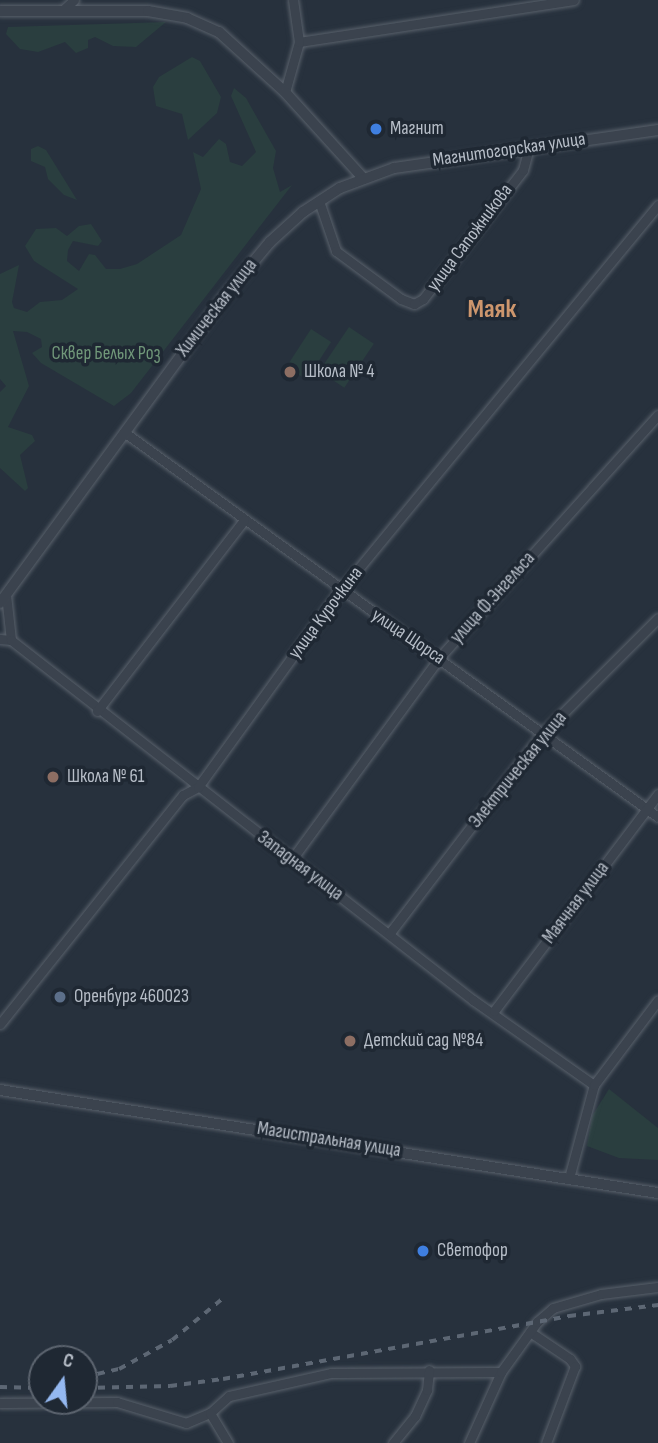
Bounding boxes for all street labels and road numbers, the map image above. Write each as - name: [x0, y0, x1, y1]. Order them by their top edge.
- street label: Магнитогорская улица: [431, 128, 587, 172]
- street label: улица Сапожникова: [422, 180, 518, 296]
- street label: Химическая улица: [172, 255, 262, 361]
- street label: улица Ф.Энгельса: [446, 548, 540, 648]
- street label: улица Курочкина: [284, 562, 368, 664]
- street label: улица Щорса: [367, 604, 449, 670]
- street label: Электрическая улица: [464, 707, 572, 833]
- street label: Западная улица: [252, 826, 348, 906]
- street label: Маячная улица: [538, 858, 614, 948]
- street label: Магистральная улица: [256, 1117, 402, 1163]

